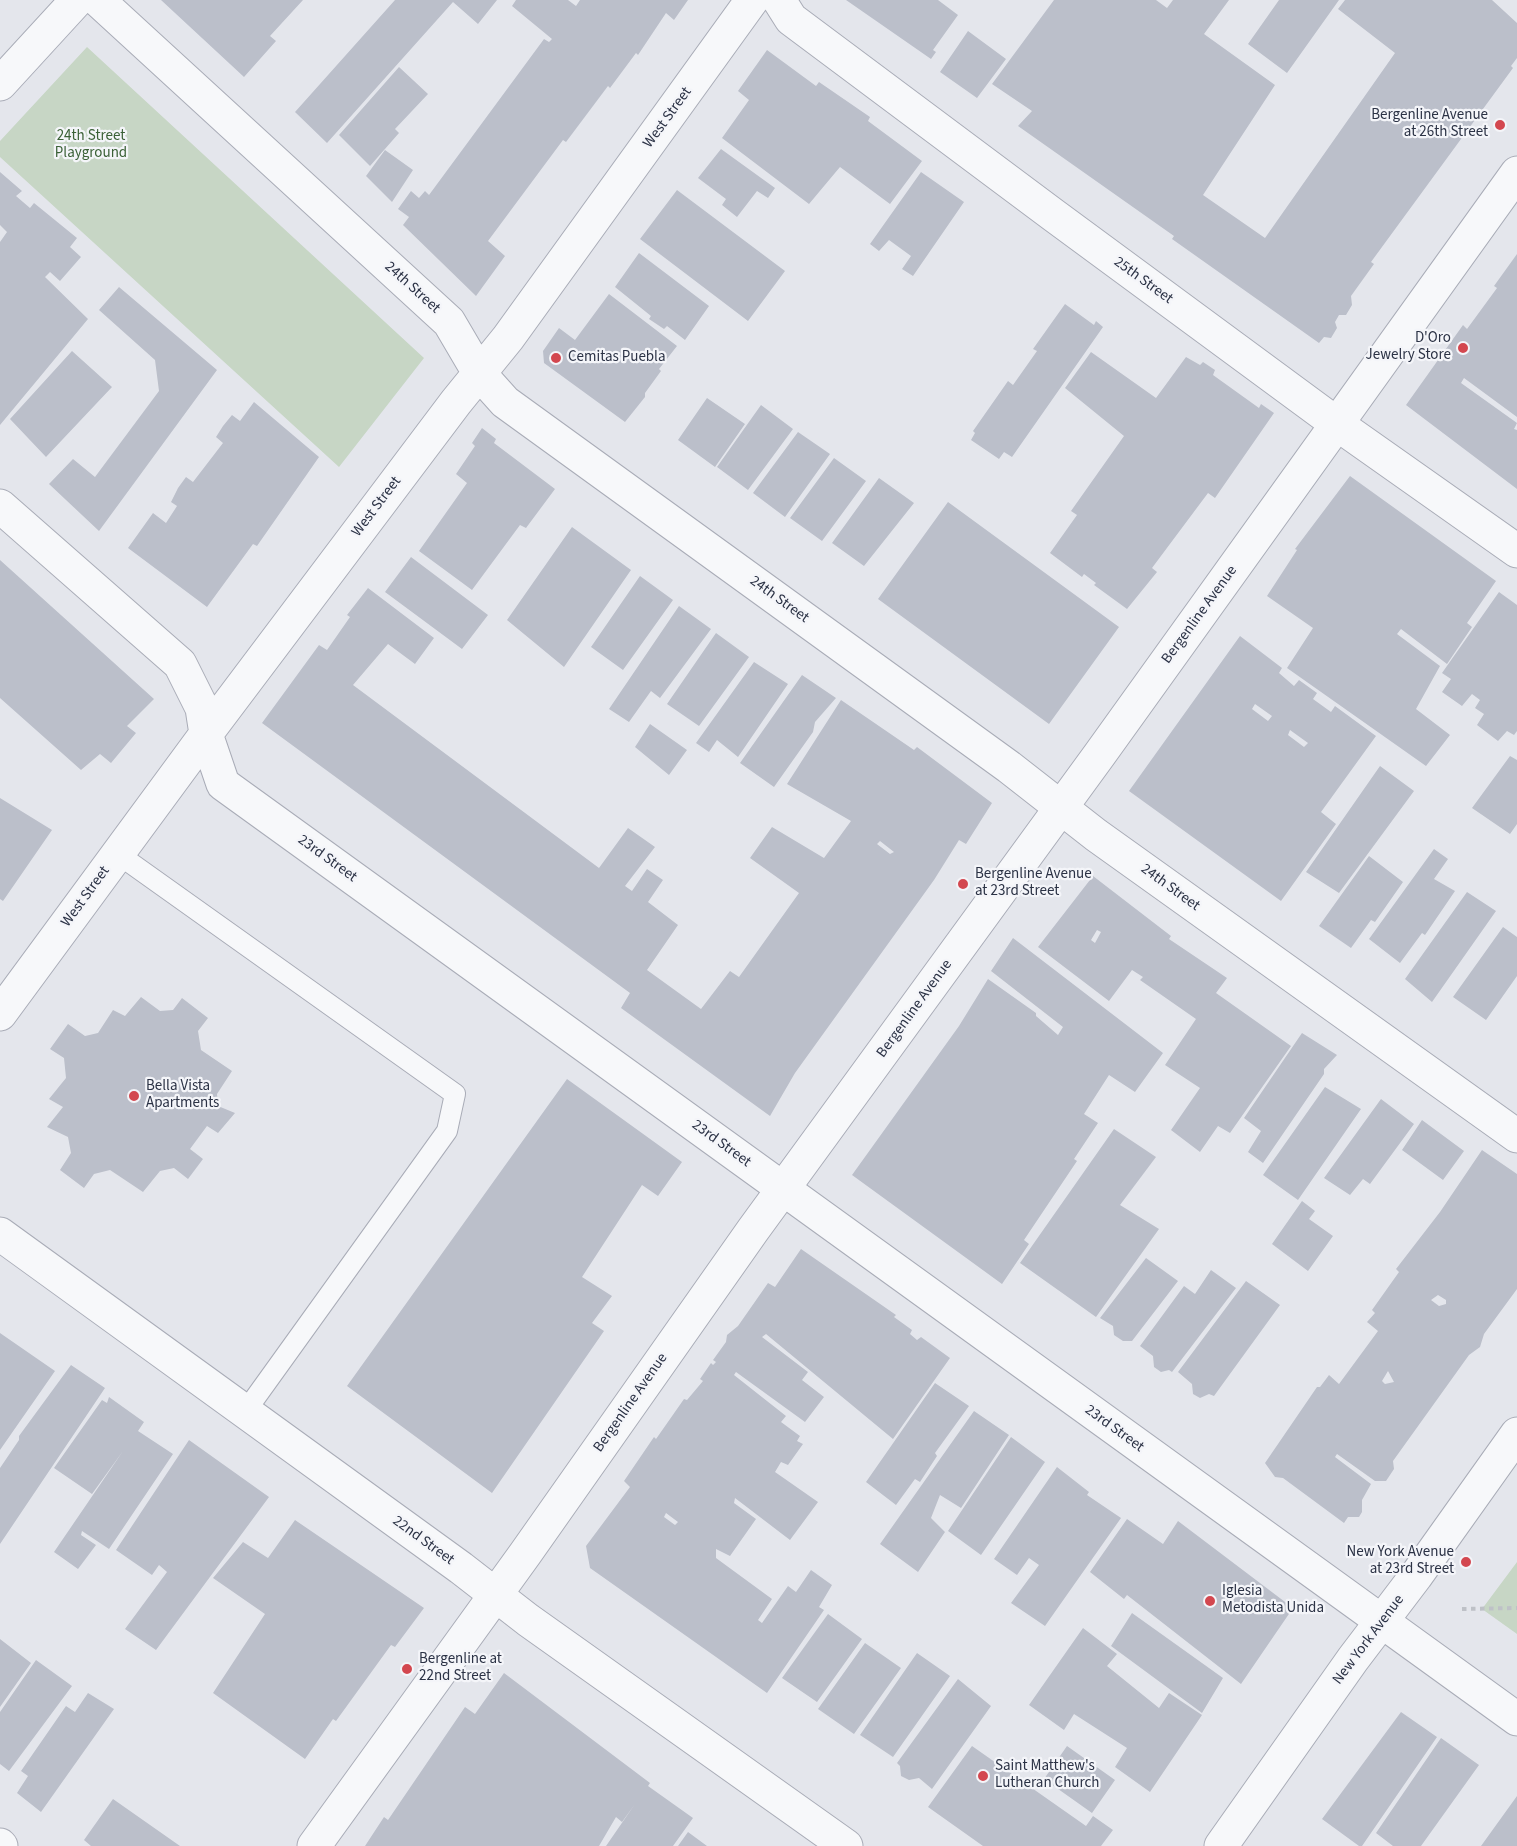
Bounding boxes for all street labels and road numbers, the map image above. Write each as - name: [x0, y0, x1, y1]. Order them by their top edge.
- street label: West Street: [640, 84, 696, 152]
- street label: 25th Street: [1110, 254, 1176, 308]
- street label: 24th Street: [380, 258, 444, 318]
- street label: West Street: [348, 473, 406, 541]
- street label: Bergenline Avenue: [1158, 563, 1242, 667]
- street label: 24th Street: [746, 573, 812, 627]
- street label: 23rd Street: [294, 831, 360, 887]
- street label: 24th Street: [1137, 861, 1203, 915]
- street label: West Street: [58, 863, 114, 931]
- street label: Bergenline Avenue: [873, 957, 957, 1061]
- street label: 23rd Street: [688, 1116, 754, 1172]
- street label: Bergenline Avenue: [590, 1350, 672, 1456]
- street label: 23rd Street: [1081, 1401, 1147, 1457]
- street label: 22nd Street: [389, 1513, 457, 1569]
- street label: New York Avenue: [1329, 1592, 1409, 1688]

